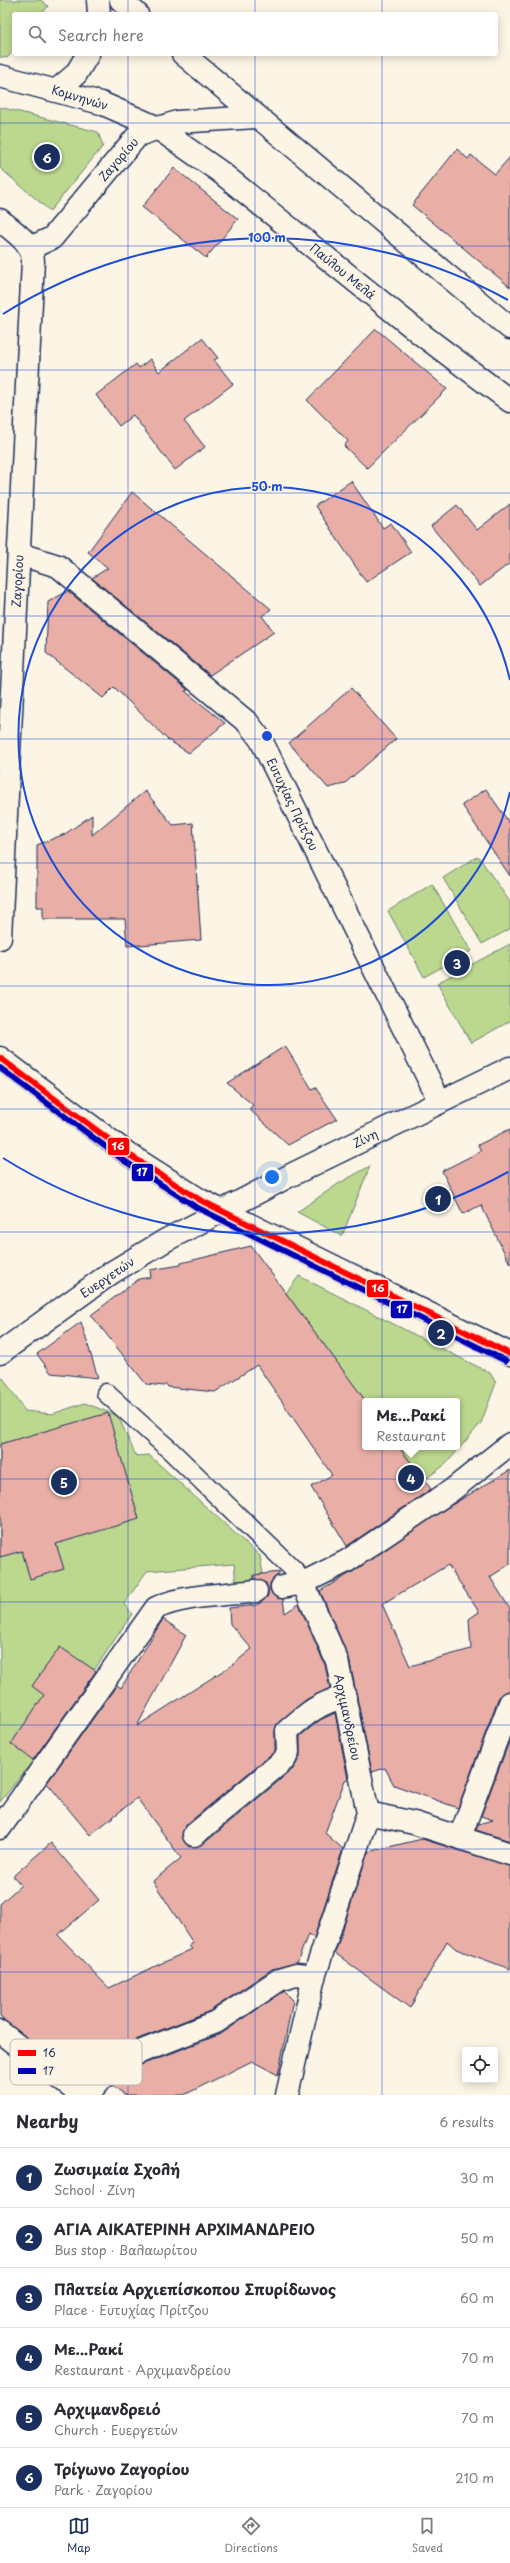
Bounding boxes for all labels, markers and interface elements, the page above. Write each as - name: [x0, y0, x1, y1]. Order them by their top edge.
- search box: [12, 12, 498, 56]
- icon: search: [26, 23, 48, 45]
- text: Search here: [58, 23, 144, 46]
- street label: Κομνηνών: [49, 80, 111, 114]
- street label: Ζαγορίου: [94, 133, 142, 185]
- pin: 6: [34, 142, 60, 172]
- text: 100 m: [248, 228, 286, 246]
- street label: Παύλου Μελά: [306, 239, 380, 303]
- text: 50 m: [251, 477, 283, 495]
- street label: Ζαγορίου: [7, 554, 27, 608]
- centre of rings: [260, 729, 274, 743]
- street label: Ευτυχίας Πρίτζου: [263, 755, 323, 854]
- pin: 3: [444, 948, 470, 978]
- street label: Ζίνη: [349, 1124, 381, 1152]
- line badge: 16: [107, 1137, 130, 1156]
- text: 16: [111, 1137, 125, 1154]
- line badge: 17: [131, 1163, 154, 1182]
- text: 17: [136, 1163, 148, 1180]
- your location: [262, 1167, 282, 1187]
- pin: 1: [425, 1184, 451, 1214]
- street label: Ευεργετών: [76, 1252, 138, 1302]
- line badge: 16: [366, 1279, 389, 1298]
- text: 16: [371, 1279, 385, 1296]
- line badge: 17: [390, 1300, 413, 1319]
- text: 17: [396, 1300, 408, 1317]
- pin: 2: [428, 1318, 454, 1348]
- popup: [362, 1398, 460, 1450]
- text: Με...Ρακί: [376, 1403, 446, 1426]
- text: Restaurant: [376, 1426, 446, 1445]
- pin: 4: [398, 1463, 424, 1493]
- pin: 5: [51, 1467, 77, 1497]
- street label: Αρχιμανδρείου: [330, 1672, 366, 1762]
- legend: [10, 2039, 142, 2085]
- text: 16: [43, 2044, 56, 2061]
- map controls: [462, 2047, 498, 2083]
- button: locate: [462, 2047, 498, 2083]
- text: 17: [43, 2062, 54, 2079]
- text: Nearby: [16, 2108, 78, 2134]
- text: 6 results: [439, 2112, 494, 2131]
- text: Ζωσιμαία Σχολή: [54, 2157, 180, 2180]
- text: 1: [26, 2168, 32, 2187]
- text: 30 m: [460, 2168, 494, 2187]
- text: School · Ζίνη: [54, 2180, 135, 2199]
- text: ΑΓΙΑ ΑΙΚΑΤΕΡΙΝΗ ΑΡΧΙΜΑΝΔΡΕΙΟ: [54, 2217, 315, 2240]
- text: 2: [24, 2228, 34, 2247]
- text: 50 m: [460, 2228, 494, 2247]
- text: Bus stop · Βαλαωρίτου: [54, 2240, 197, 2259]
- text: Πλατεία Αρχιεπίσκοπου Σπυρίδωνος: [54, 2277, 336, 2300]
- text: 3: [25, 2288, 33, 2307]
- text: 60 m: [460, 2288, 494, 2307]
- text: Place · Ευτυχίας Πρίτζου: [54, 2300, 209, 2319]
- text: Με...Ρακί: [54, 2337, 123, 2360]
- text: 4: [25, 2348, 33, 2367]
- text: 70 m: [461, 2348, 494, 2367]
- text: Restaurant · Αρχιμανδρείου: [54, 2360, 231, 2379]
- text: Αρχιμανδρειό: [54, 2397, 161, 2420]
- text: 5: [25, 2408, 33, 2427]
- text: 70 m: [461, 2408, 494, 2427]
- text: Church · Ευεργετών: [54, 2420, 178, 2439]
- text: Τρίγωνο Ζαγορίου: [54, 2457, 190, 2480]
- text: 6: [24, 2468, 34, 2487]
- text: 210 m: [455, 2468, 494, 2487]
- text: Park · Ζαγορίου: [54, 2480, 153, 2499]
- tab: Map: [67, 2515, 90, 2556]
- tab: Directions: [224, 2515, 278, 2556]
- tab: Saved: [412, 2515, 443, 2556]

